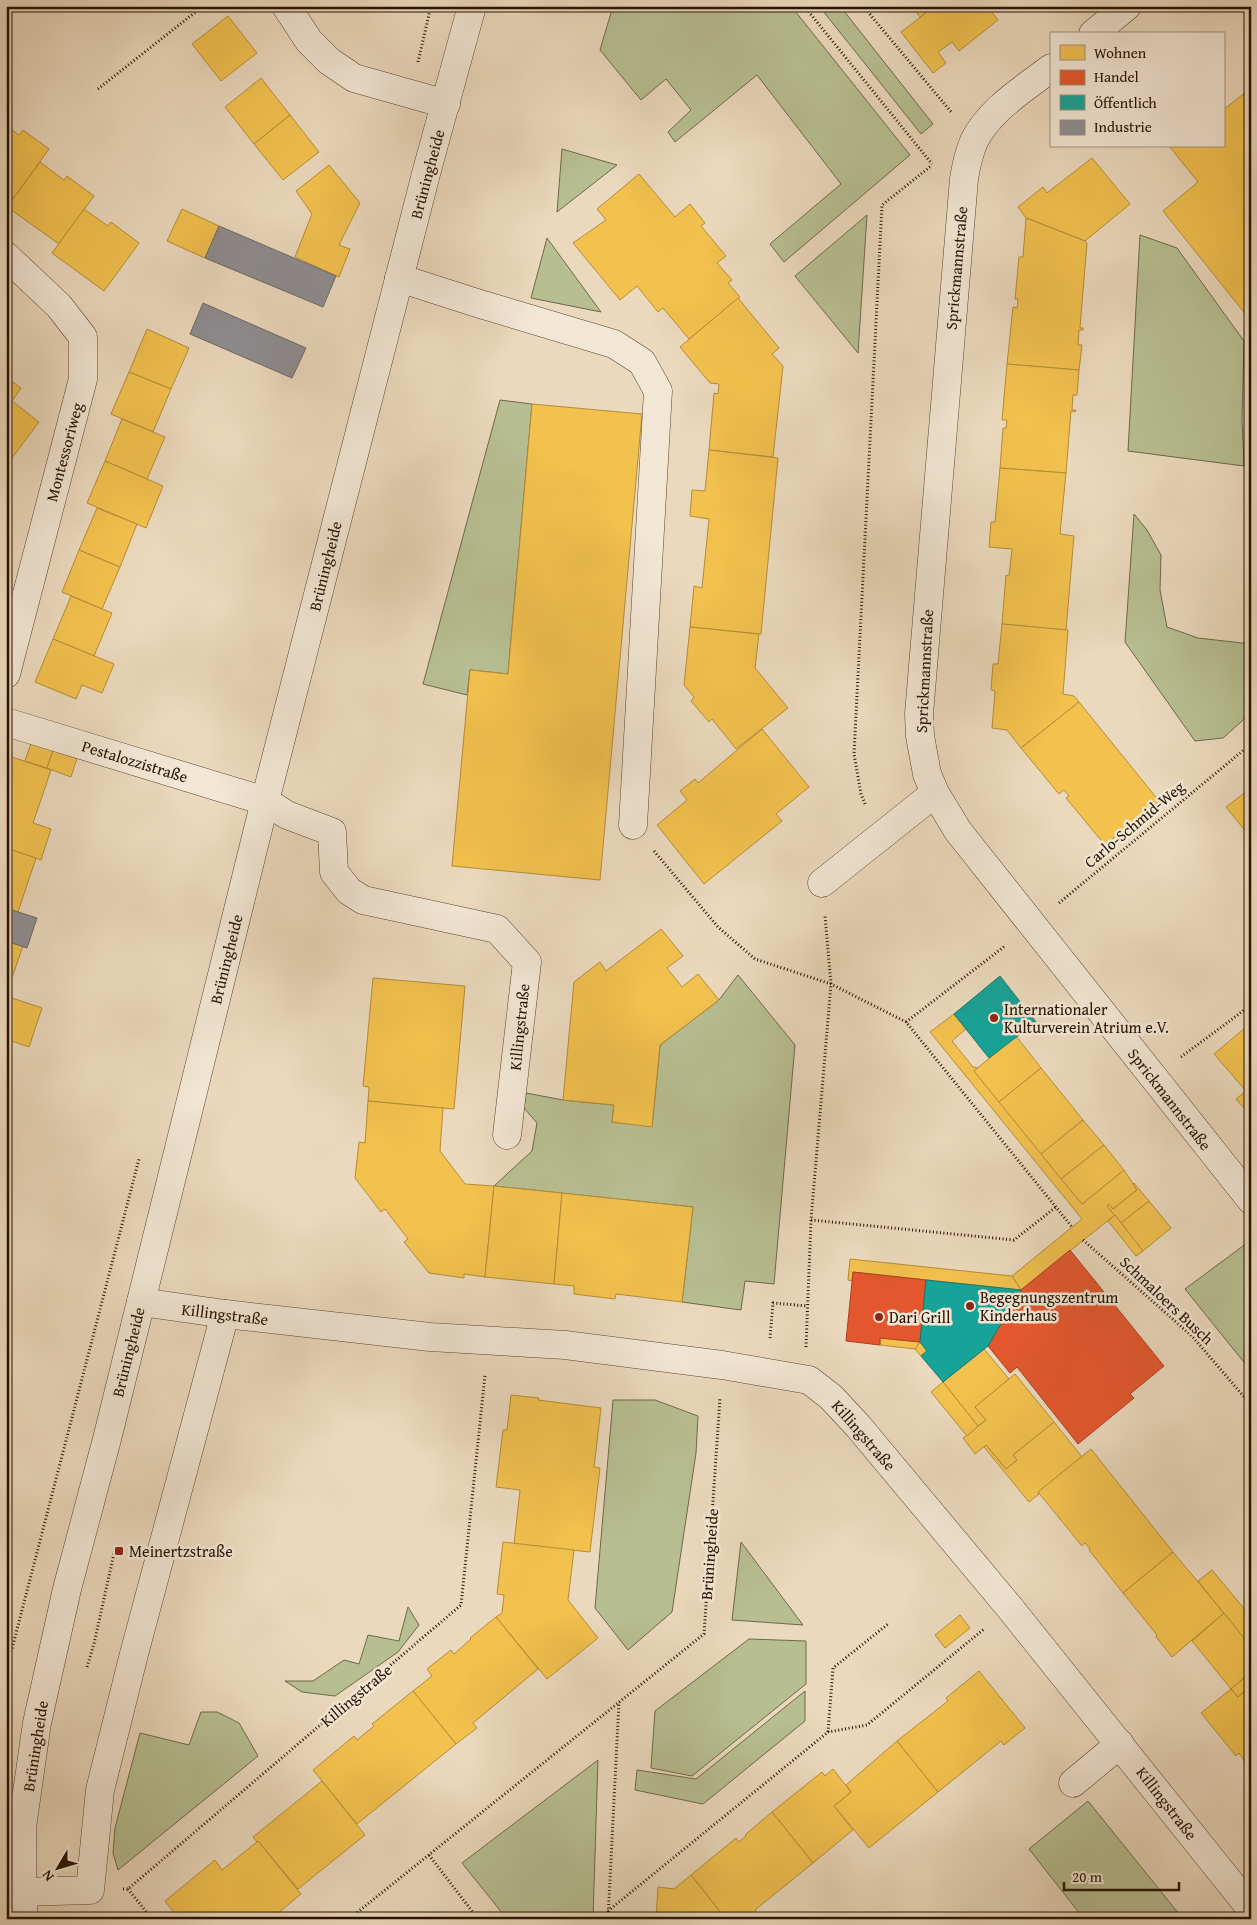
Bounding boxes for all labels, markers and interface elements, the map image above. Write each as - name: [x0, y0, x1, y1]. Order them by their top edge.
- legend: [1050, 32, 1224, 148]
- text: Wohnen: [1094, 42, 1147, 63]
- text: Handel: [1094, 66, 1139, 87]
- text: Öffentlich: [1094, 92, 1157, 113]
- text: Industrie: [1094, 116, 1152, 137]
- street label: Brüningheide: [404, 127, 450, 221]
- street label: Sprickmannstraße: [939, 205, 973, 331]
- street label: Montessoriweg: [39, 400, 89, 504]
- street label: Brüningheide: [302, 519, 348, 613]
- street label: Sprickmannstraße: [909, 608, 939, 734]
- street label: Pestalozzistraße: [79, 733, 191, 789]
- street label: Carlo-Schmid-Weg: [1079, 775, 1190, 873]
- street label: Brüningheide: [203, 912, 249, 1006]
- street label: Killingstraße: [503, 982, 535, 1072]
- place label: Internationaler Kulturverein Atrium e.V.: [1004, 997, 1169, 1039]
- marker: Internationaler Kulturverein Atrium e.V.: [988, 1012, 1000, 1024]
- street label: Sprickmannstraße: [1122, 1043, 1218, 1155]
- street label: Schmaloers Busch: [1115, 1250, 1219, 1350]
- place label: Begegnungszentrum Kinderhaus: [980, 1285, 1118, 1327]
- street label: Killingstraße: [180, 1297, 270, 1331]
- marker: Begegnungszentrum Kinderhaus: [964, 1300, 976, 1312]
- street label: Brüningheide: [105, 1305, 151, 1399]
- place label: Dari Grill: [889, 1305, 951, 1329]
- marker: Dari Grill: [873, 1311, 885, 1323]
- street label: Killingstraße: [826, 1394, 902, 1476]
- street label: Brüningheide: [694, 1507, 724, 1601]
- place label: Meinertzstraße: [129, 1539, 233, 1563]
- marker: Meinertzstraße: [113, 1545, 125, 1557]
- street label: Killingstraße: [315, 1658, 397, 1732]
- street label: Brüningheide: [16, 1699, 54, 1793]
- street label: Killingstraße: [1131, 1761, 1203, 1845]
- north arrow: [32, 1842, 82, 1892]
- scale bar: [1064, 1860, 1180, 1892]
- text: N: [37, 1866, 59, 1886]
- text: 20 m: [1072, 1866, 1103, 1887]

